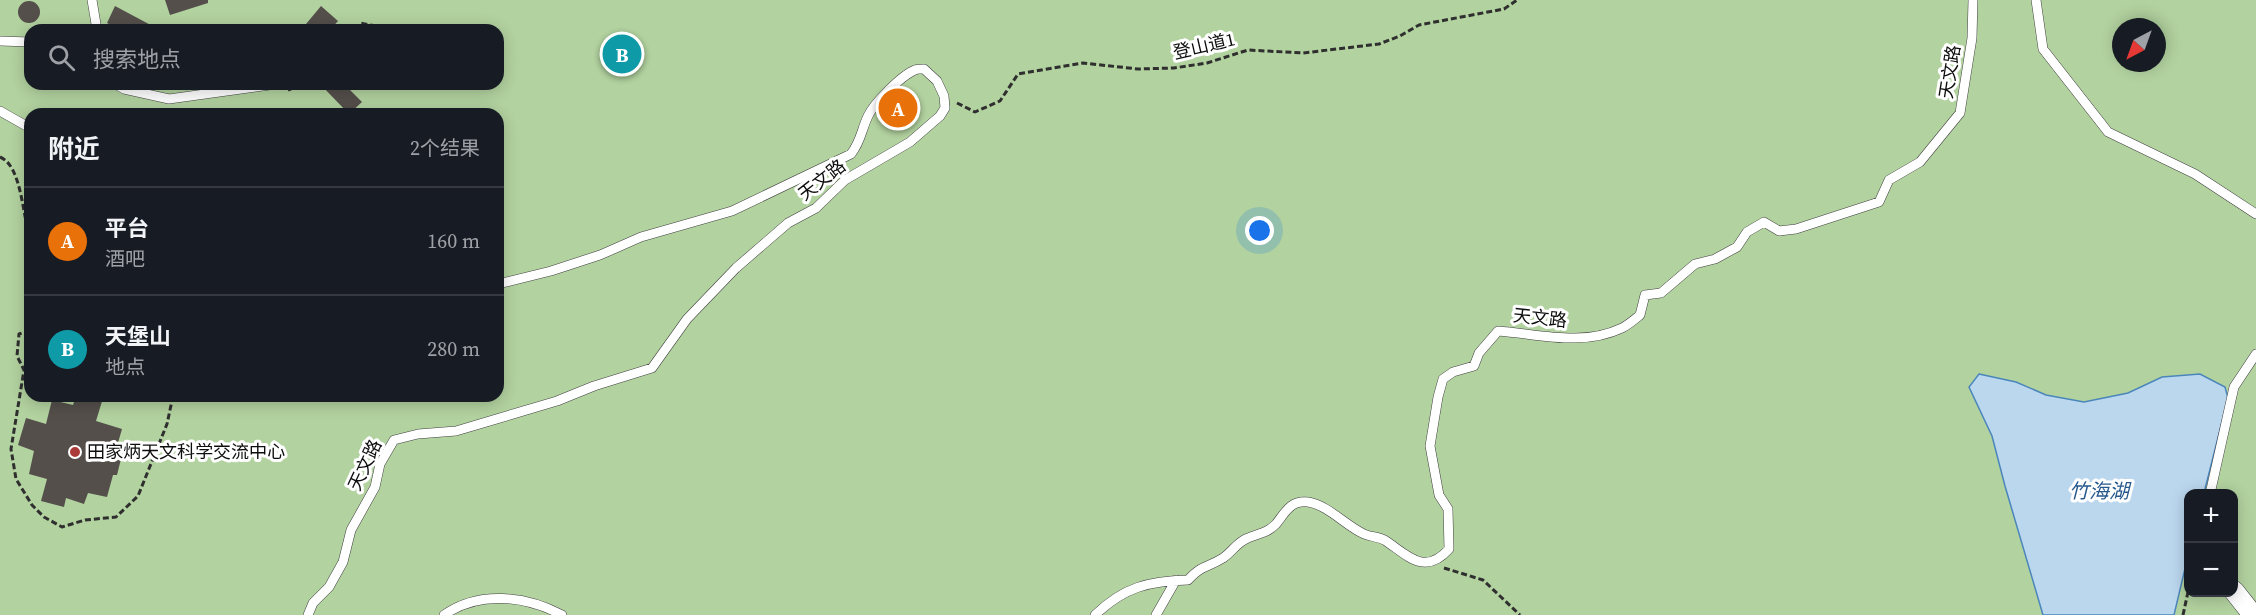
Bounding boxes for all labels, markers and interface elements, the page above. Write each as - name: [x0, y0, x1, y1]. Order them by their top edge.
- north arrow: [2112, 18, 2166, 72]
- search box: [24, 24, 504, 90]
- street label: 登山道1: [1170, 26, 1237, 65]
- pin: B: [602, 32, 642, 76]
- icon: search: [45, 41, 78, 74]
- street label: 天文路: [1933, 43, 1966, 101]
- text: 搜索地点: [93, 44, 181, 74]
- pin: A: [878, 86, 918, 130]
- text: 附近: [48, 131, 100, 167]
- text: 2个结果: [410, 134, 480, 162]
- street label: 天文路: [793, 153, 851, 206]
- text: 平台: [105, 213, 149, 243]
- your location: [1245, 216, 1274, 245]
- text: A: [61, 227, 74, 255]
- text: 160 m: [427, 227, 480, 255]
- text: 酒吧: [105, 245, 145, 273]
- street label: 天文路: [1512, 302, 1568, 333]
- text: 天堡山: [105, 321, 171, 351]
- text: B: [61, 335, 74, 363]
- text: 280 m: [427, 335, 480, 363]
- text: 地点: [105, 353, 145, 381]
- street label: 天文路: [342, 435, 387, 495]
- place label: 田家炳天文科学交流中心: [87, 439, 285, 464]
- marker: 田家炳天文科学交流中心: [68, 445, 82, 459]
- water label: 竹海湖: [2069, 477, 2132, 505]
- map controls: [2184, 489, 2238, 597]
- button: +: [2184, 489, 2238, 543]
- button: −: [2184, 543, 2238, 597]

